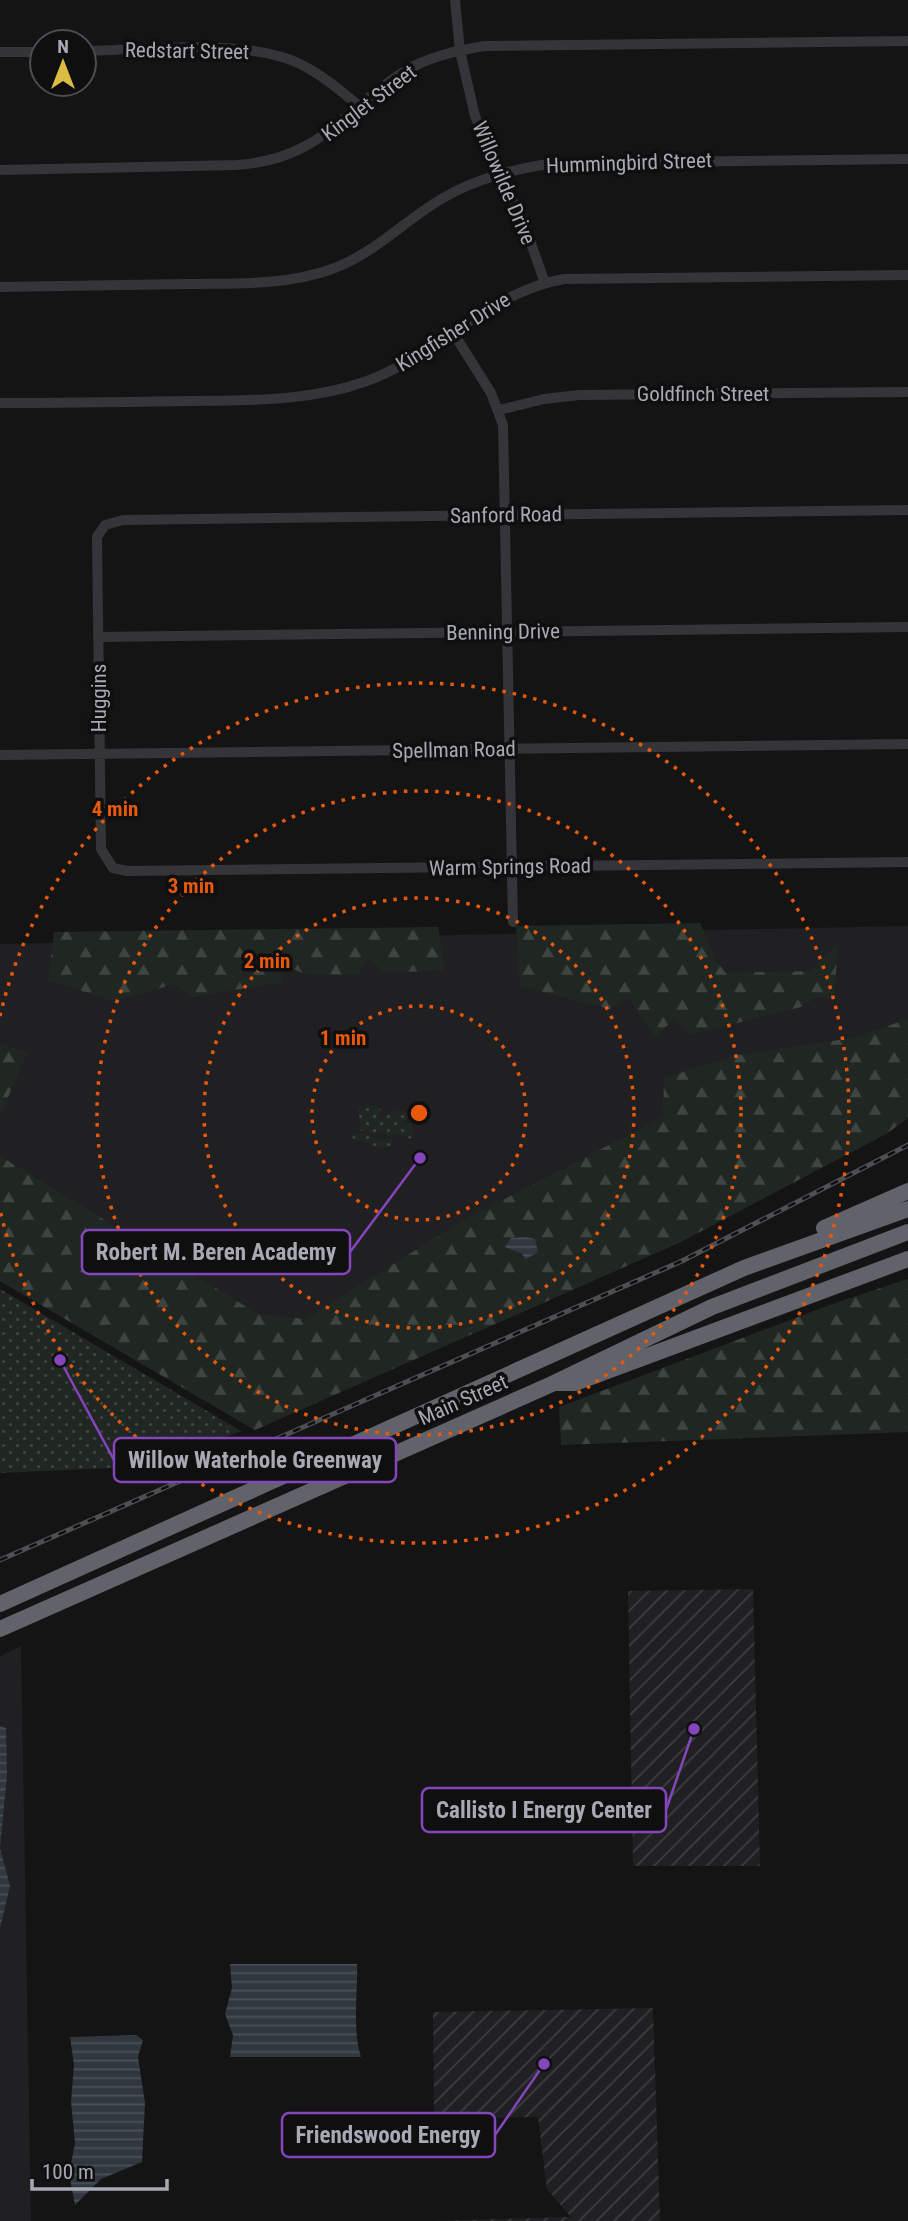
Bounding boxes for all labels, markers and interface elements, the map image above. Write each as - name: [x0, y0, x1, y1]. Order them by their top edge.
- north arrow: [28, 28, 98, 98]
- text: N: [57, 35, 69, 58]
- street label: Redstart Street: [125, 38, 249, 64]
- street label: Kinglet Street: [317, 60, 421, 146]
- street label: Willowilde Drive: [467, 118, 541, 248]
- street label: Hummingbird Street: [546, 148, 712, 178]
- street label: Kingfisher Drive: [392, 287, 515, 377]
- street label: Goldfinch Street: [637, 382, 769, 406]
- street label: Sanford Road: [450, 502, 562, 528]
- street label: Benning Drive: [446, 619, 560, 645]
- street label: Huggins: [87, 664, 111, 732]
- street label: Spellman Road: [392, 737, 516, 763]
- text: 4 min: [92, 797, 138, 821]
- street label: Warm Springs Road: [429, 854, 591, 880]
- text: 3 min: [168, 874, 214, 898]
- text: 2 min: [244, 949, 290, 973]
- text: 1 min: [320, 1026, 366, 1050]
- centre of rings: [407, 1101, 431, 1125]
- callout: Robert M. Beren Academy: [82, 1230, 350, 1274]
- text: Robert M. Beren Academy: [96, 1239, 337, 1266]
- street label: Main Street: [415, 1370, 511, 1430]
- callout: Willow Waterhole Greenway: [114, 1438, 396, 1482]
- text: Willow Waterhole Greenway: [128, 1447, 383, 1474]
- callout: Callisto I Energy Center: [422, 1788, 666, 1832]
- text: Callisto I Energy Center: [436, 1797, 652, 1824]
- callout: Friendswood Energy: [282, 2113, 495, 2157]
- text: Friendswood Energy: [295, 2122, 481, 2149]
- scale bar: [32, 2148, 166, 2192]
- text: 100 m: [42, 2160, 94, 2184]

